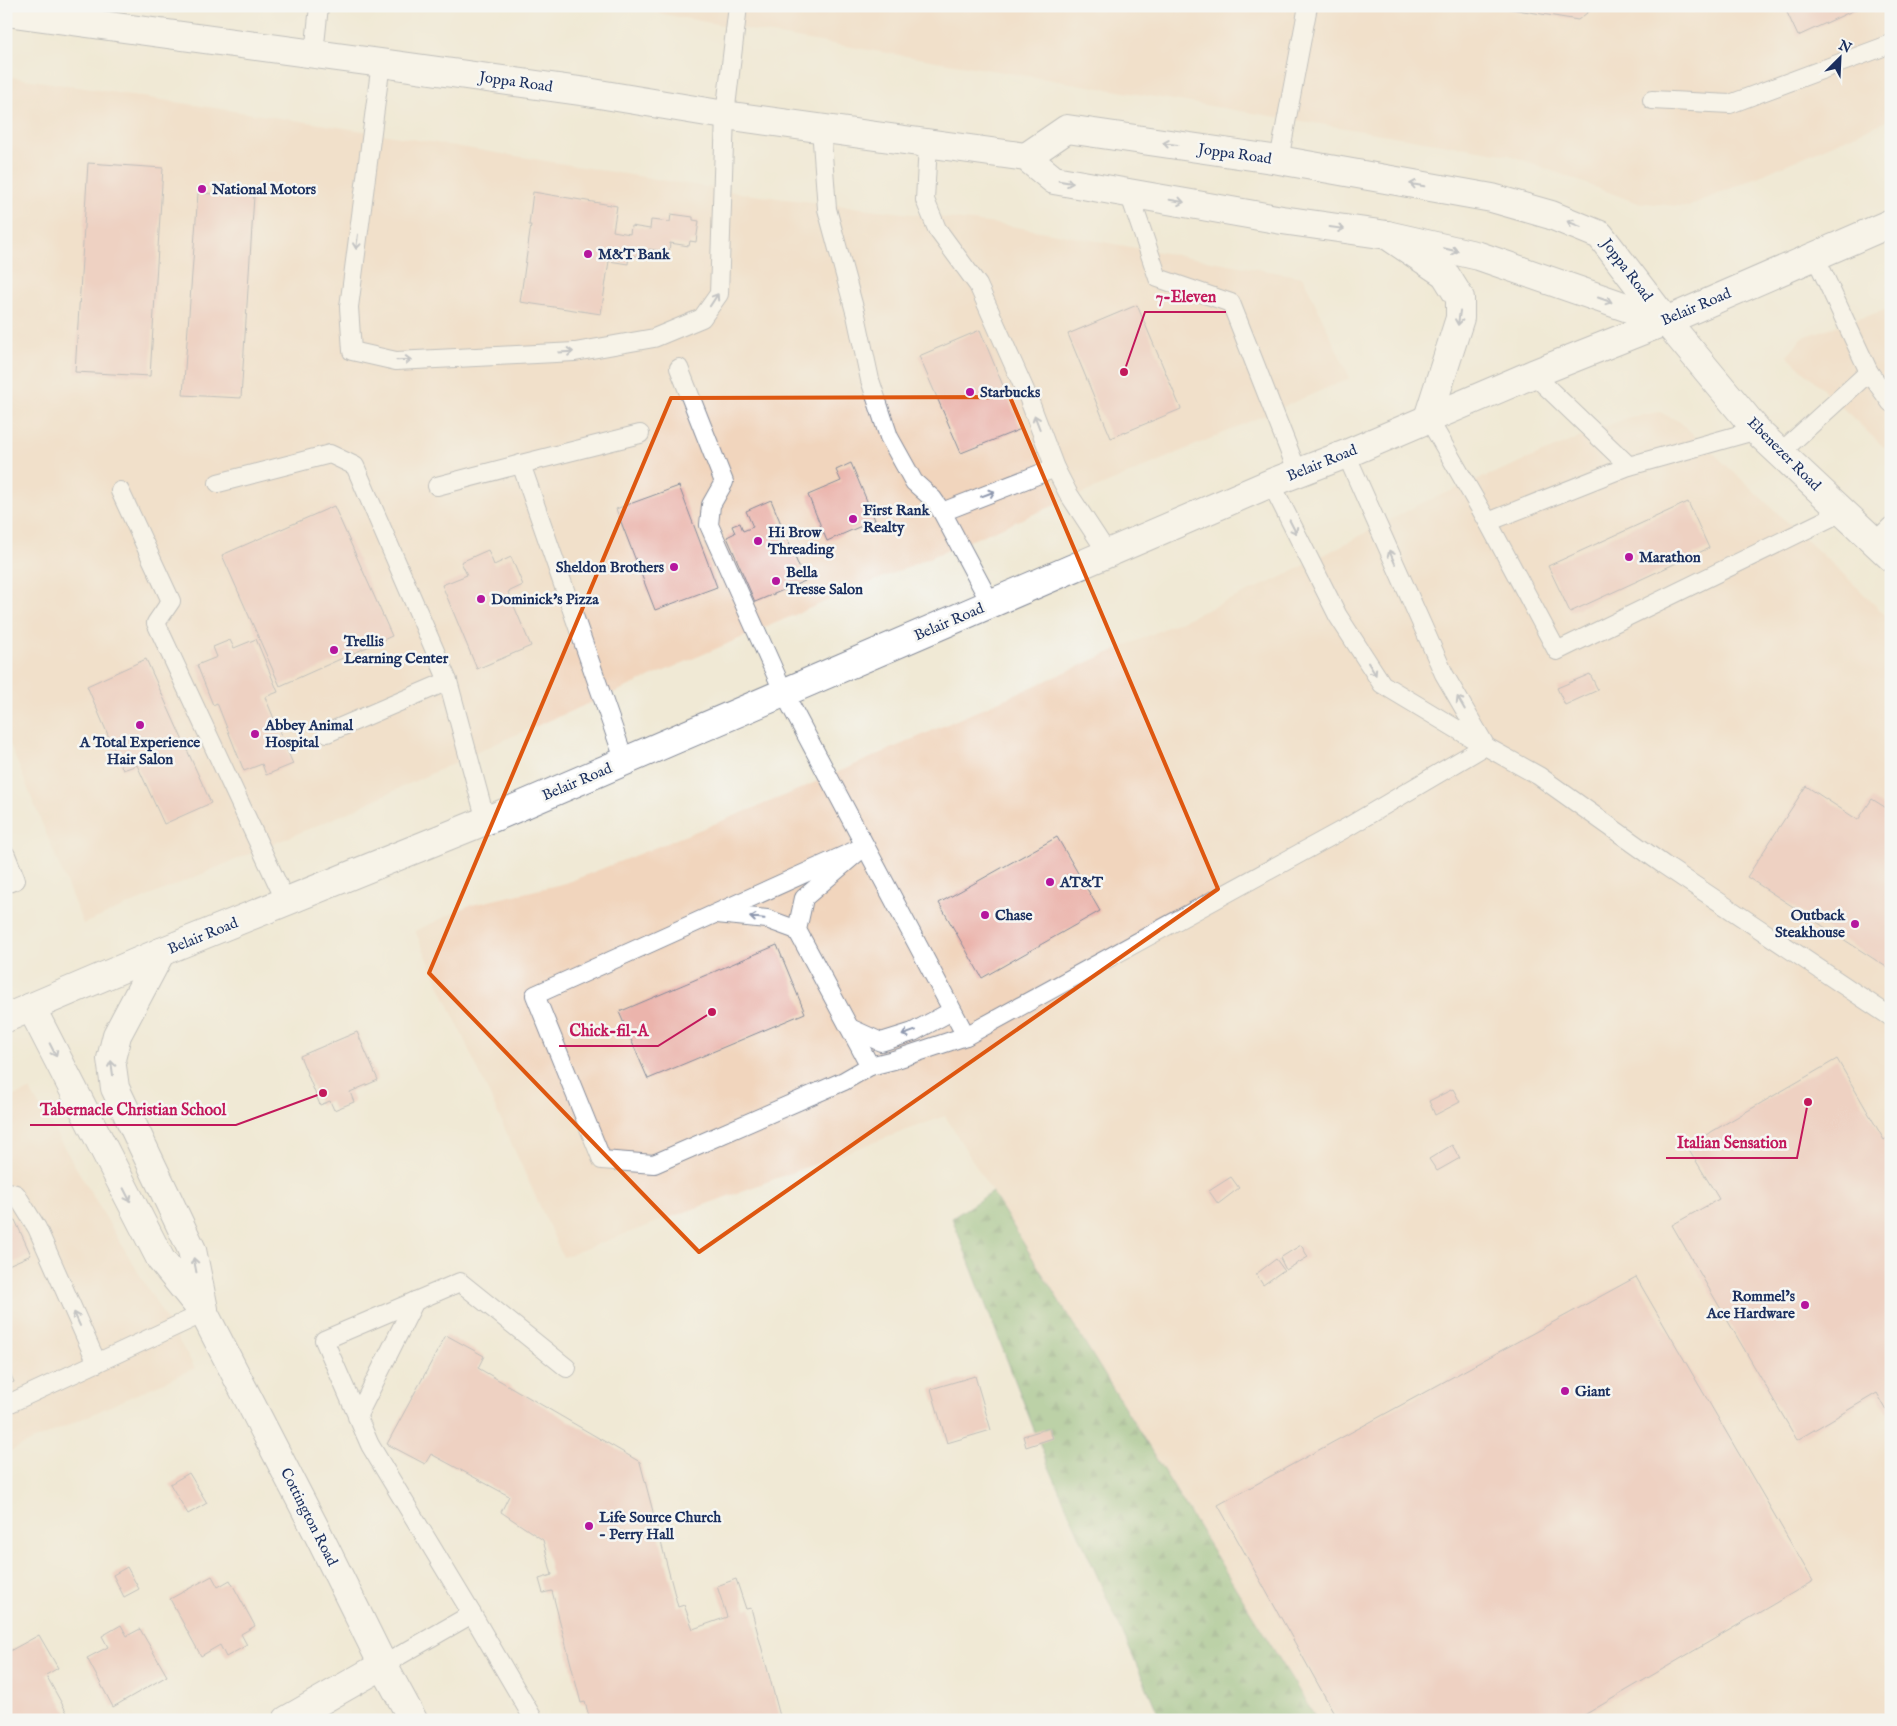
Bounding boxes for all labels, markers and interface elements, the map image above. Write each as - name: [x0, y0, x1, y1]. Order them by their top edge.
- north arrow: [1814, 32, 1864, 82]
- text: N: [1835, 36, 1854, 58]
- street label: Joppa Road: [476, 67, 555, 97]
- one-way arrow: [1163, 139, 1179, 149]
- street label: Joppa Road: [1195, 139, 1274, 169]
- one-way arrow: [1058, 178, 1074, 188]
- one-way arrow: [1409, 179, 1425, 189]
- place label: National Motors: [211, 180, 317, 199]
- marker: National Motors: [196, 183, 208, 195]
- one-way arrow: [1168, 197, 1184, 207]
- one-way arrow: [1567, 219, 1582, 228]
- one-way arrow: [1329, 223, 1345, 233]
- street label: Joppa Road: [1596, 233, 1657, 306]
- one-way arrow: [352, 234, 362, 250]
- place label: M&T Bank: [598, 245, 671, 264]
- one-way arrow: [1443, 246, 1459, 255]
- marker: M&T Bank: [582, 248, 594, 260]
- callout: 7-Eleven: [1145, 281, 1226, 312]
- street label: Belair Road: [1658, 283, 1735, 330]
- text: 7-Eleven: [1156, 288, 1217, 308]
- one-way arrow: [710, 294, 720, 308]
- one-way arrow: [1597, 296, 1613, 305]
- one-way arrow: [1453, 310, 1463, 326]
- one-way arrow: [558, 348, 574, 357]
- one-way arrow: [396, 356, 412, 365]
- place label: Starbucks: [980, 383, 1041, 402]
- marker: Starbucks: [964, 386, 976, 398]
- street label: Ebenezer Road: [1743, 413, 1826, 496]
- one-way arrow: [1032, 415, 1042, 430]
- street label: Belair Road: [1284, 440, 1361, 486]
- one-way arrow: [980, 489, 995, 498]
- place label: First Rank Realty: [863, 501, 931, 537]
- marker: First Rank Realty: [847, 513, 859, 525]
- one-way arrow: [1289, 519, 1298, 534]
- place label: Hi Brow Threading: [767, 523, 835, 559]
- marker: Hi Brow Threading: [752, 535, 764, 547]
- place label: Marathon: [1639, 548, 1701, 567]
- one-way arrow: [1386, 550, 1396, 565]
- marker: Marathon: [1623, 551, 1635, 563]
- place label: Sheldon Brothers: [556, 558, 665, 577]
- marker: Sheldon Brothers: [668, 561, 680, 573]
- place label: Bella Tresse Salon: [785, 563, 863, 599]
- marker: Bella Tresse Salon: [770, 575, 782, 587]
- place label: Dominick's Pizza: [491, 590, 599, 609]
- marker: Dominick's Pizza: [475, 593, 487, 605]
- street label: Belair Road: [911, 598, 988, 645]
- place label: Trellis Learning Center: [343, 632, 449, 668]
- marker: Trellis Learning Center: [328, 644, 340, 656]
- one-way arrow: [1367, 661, 1377, 675]
- one-way arrow: [1455, 697, 1465, 711]
- place label: Abbey Animal Hospital: [264, 716, 354, 752]
- marker: A Total Experience Hair Salon: [134, 719, 146, 731]
- marker: Abbey Animal Hospital: [249, 728, 261, 740]
- place label: A Total Experience Hair Salon: [79, 733, 200, 769]
- street label: Belair Road: [539, 758, 616, 805]
- place label: AT&T: [1059, 873, 1104, 892]
- marker: AT&T: [1044, 876, 1056, 888]
- place label: Chase: [995, 906, 1032, 925]
- place label: Outback Steakhouse: [1775, 906, 1846, 942]
- marker: Chase: [979, 909, 991, 921]
- street label: Belair Road: [165, 913, 242, 959]
- one-way arrow: [750, 913, 766, 923]
- marker: Outback Steakhouse: [1849, 918, 1861, 930]
- callout: Chick-fil-A: [559, 1015, 658, 1046]
- text: Chick-fil-A: [570, 1022, 650, 1042]
- one-way arrow: [901, 1029, 917, 1038]
- one-way arrow: [49, 1042, 58, 1057]
- one-way arrow: [107, 1060, 117, 1076]
- callout: Tabernacle Christian School: [30, 1094, 236, 1125]
- text: Tabernacle Christian School: [39, 1101, 227, 1121]
- callout: Italian Sensation: [1666, 1127, 1797, 1158]
- text: Italian Sensation: [1677, 1134, 1788, 1154]
- one-way arrow: [122, 1187, 132, 1202]
- one-way arrow: [190, 1258, 199, 1274]
- place label: Rommel’s Ace Hardware: [1706, 1287, 1796, 1323]
- marker: Rommel’s Ace Hardware: [1799, 1299, 1811, 1311]
- one-way arrow: [71, 1312, 81, 1327]
- place label: Giant: [1575, 1382, 1611, 1401]
- marker: Giant: [1559, 1385, 1571, 1397]
- street label: Cottington Road: [276, 1465, 342, 1570]
- place label: Life Source Church - Perry Hall: [599, 1508, 722, 1544]
- marker: Life Source Church - Perry Hall: [583, 1520, 595, 1532]

